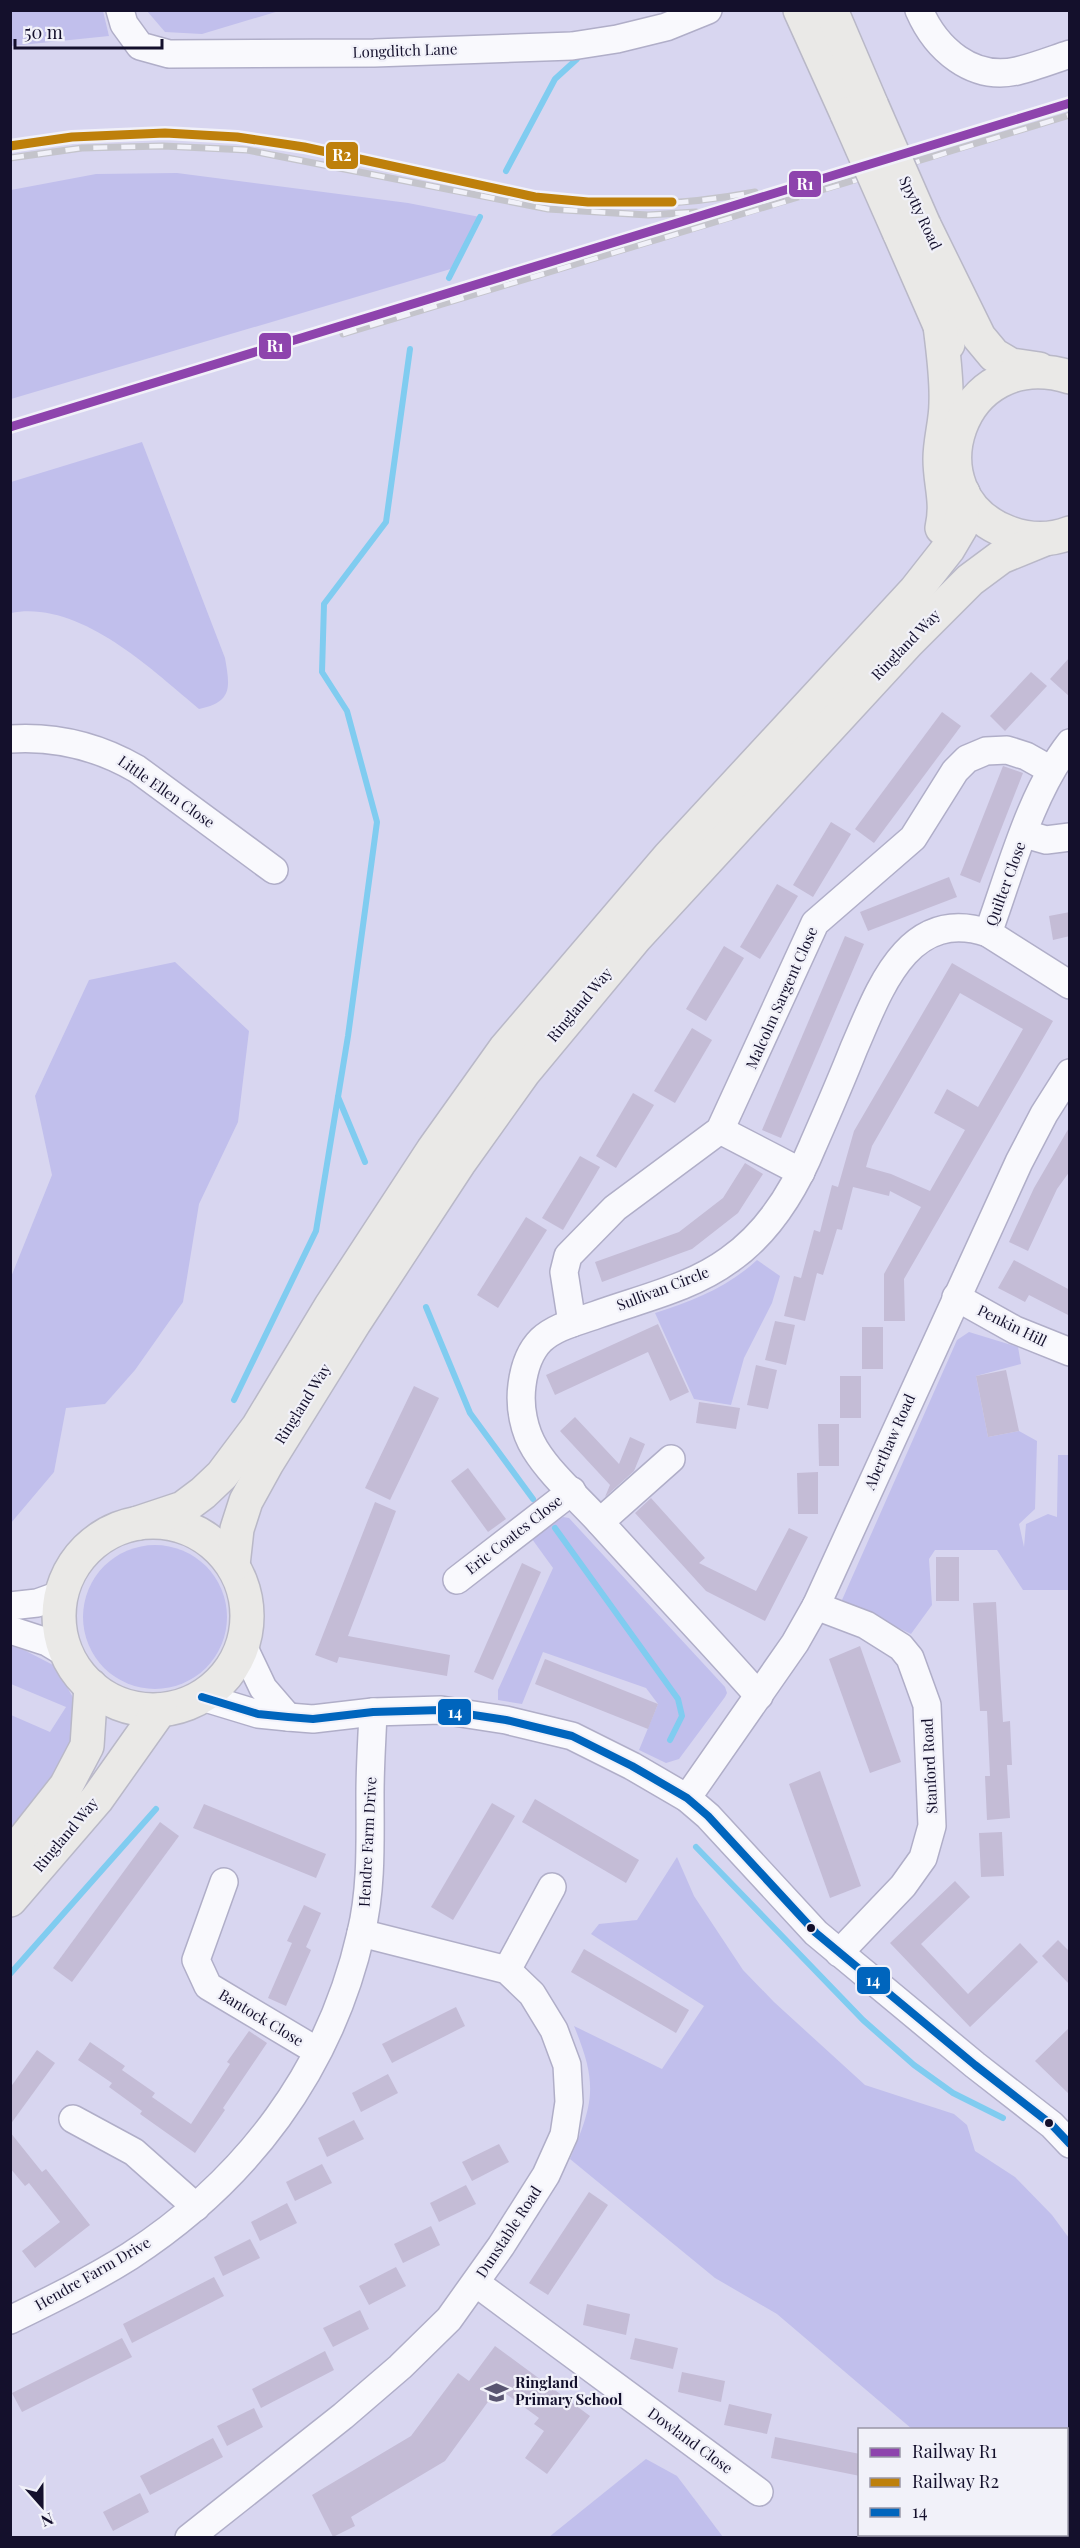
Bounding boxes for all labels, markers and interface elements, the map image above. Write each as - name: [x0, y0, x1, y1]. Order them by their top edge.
- scale bar: [15, 12, 162, 50]
- text: 50 m: [24, 20, 63, 44]
- street label: Longditch Lane: [352, 38, 458, 62]
- line badge: R2: [325, 141, 359, 170]
- text: R2: [332, 144, 352, 165]
- line badge: R1: [788, 170, 822, 198]
- street label: Spytty Road: [895, 172, 947, 253]
- text: R1: [796, 173, 814, 194]
- line badge: R1: [258, 332, 292, 360]
- text: R1: [266, 335, 284, 356]
- street label: Ringland Way: [866, 604, 944, 684]
- street label: Little Ellen Close: [114, 750, 219, 832]
- street label: Quilter Close: [981, 839, 1030, 929]
- street label: Malcolm Sargent Close: [741, 923, 821, 1072]
- street label: Ringland Way: [542, 963, 617, 1046]
- street label: Sullivan Circle: [614, 1261, 712, 1315]
- street label: Penkin Hill: [974, 1300, 1050, 1350]
- street label: Ringland Way: [269, 1359, 335, 1447]
- street label: Aberthaw Road: [859, 1390, 919, 1493]
- street label: Eric Coates Close: [461, 1490, 566, 1578]
- line badge: 14: [437, 1698, 472, 1726]
- text: 14: [448, 1701, 462, 1722]
- street label: Stanford Road: [916, 1717, 941, 1814]
- street label: Hendre Farm Drive: [354, 1776, 380, 1908]
- street label: Ringland Way: [28, 1793, 103, 1876]
- unlabelled marker: [805, 1922, 817, 1934]
- line badge: 14: [856, 1966, 891, 1995]
- text: 14: [866, 1969, 880, 1990]
- street label: Bantock Close: [215, 1984, 308, 2050]
- unlabelled marker: [1043, 2117, 1055, 2129]
- street label: Dunstable Road: [471, 2181, 546, 2281]
- street label: Hendre Farm Drive: [31, 2232, 154, 2314]
- place label: Ringland Primary School: [515, 2372, 623, 2409]
- school or university icon: Ringland Primary School: [484, 2379, 510, 2405]
- street label: Dowland Close: [644, 2403, 737, 2478]
- legend: [858, 2428, 1068, 2536]
- text: Railway R1: [912, 2439, 997, 2463]
- text: Railway R2: [912, 2469, 999, 2493]
- north arrow: [12, 2476, 72, 2536]
- text: 14: [912, 2499, 928, 2523]
- text: N: [38, 2509, 57, 2533]

